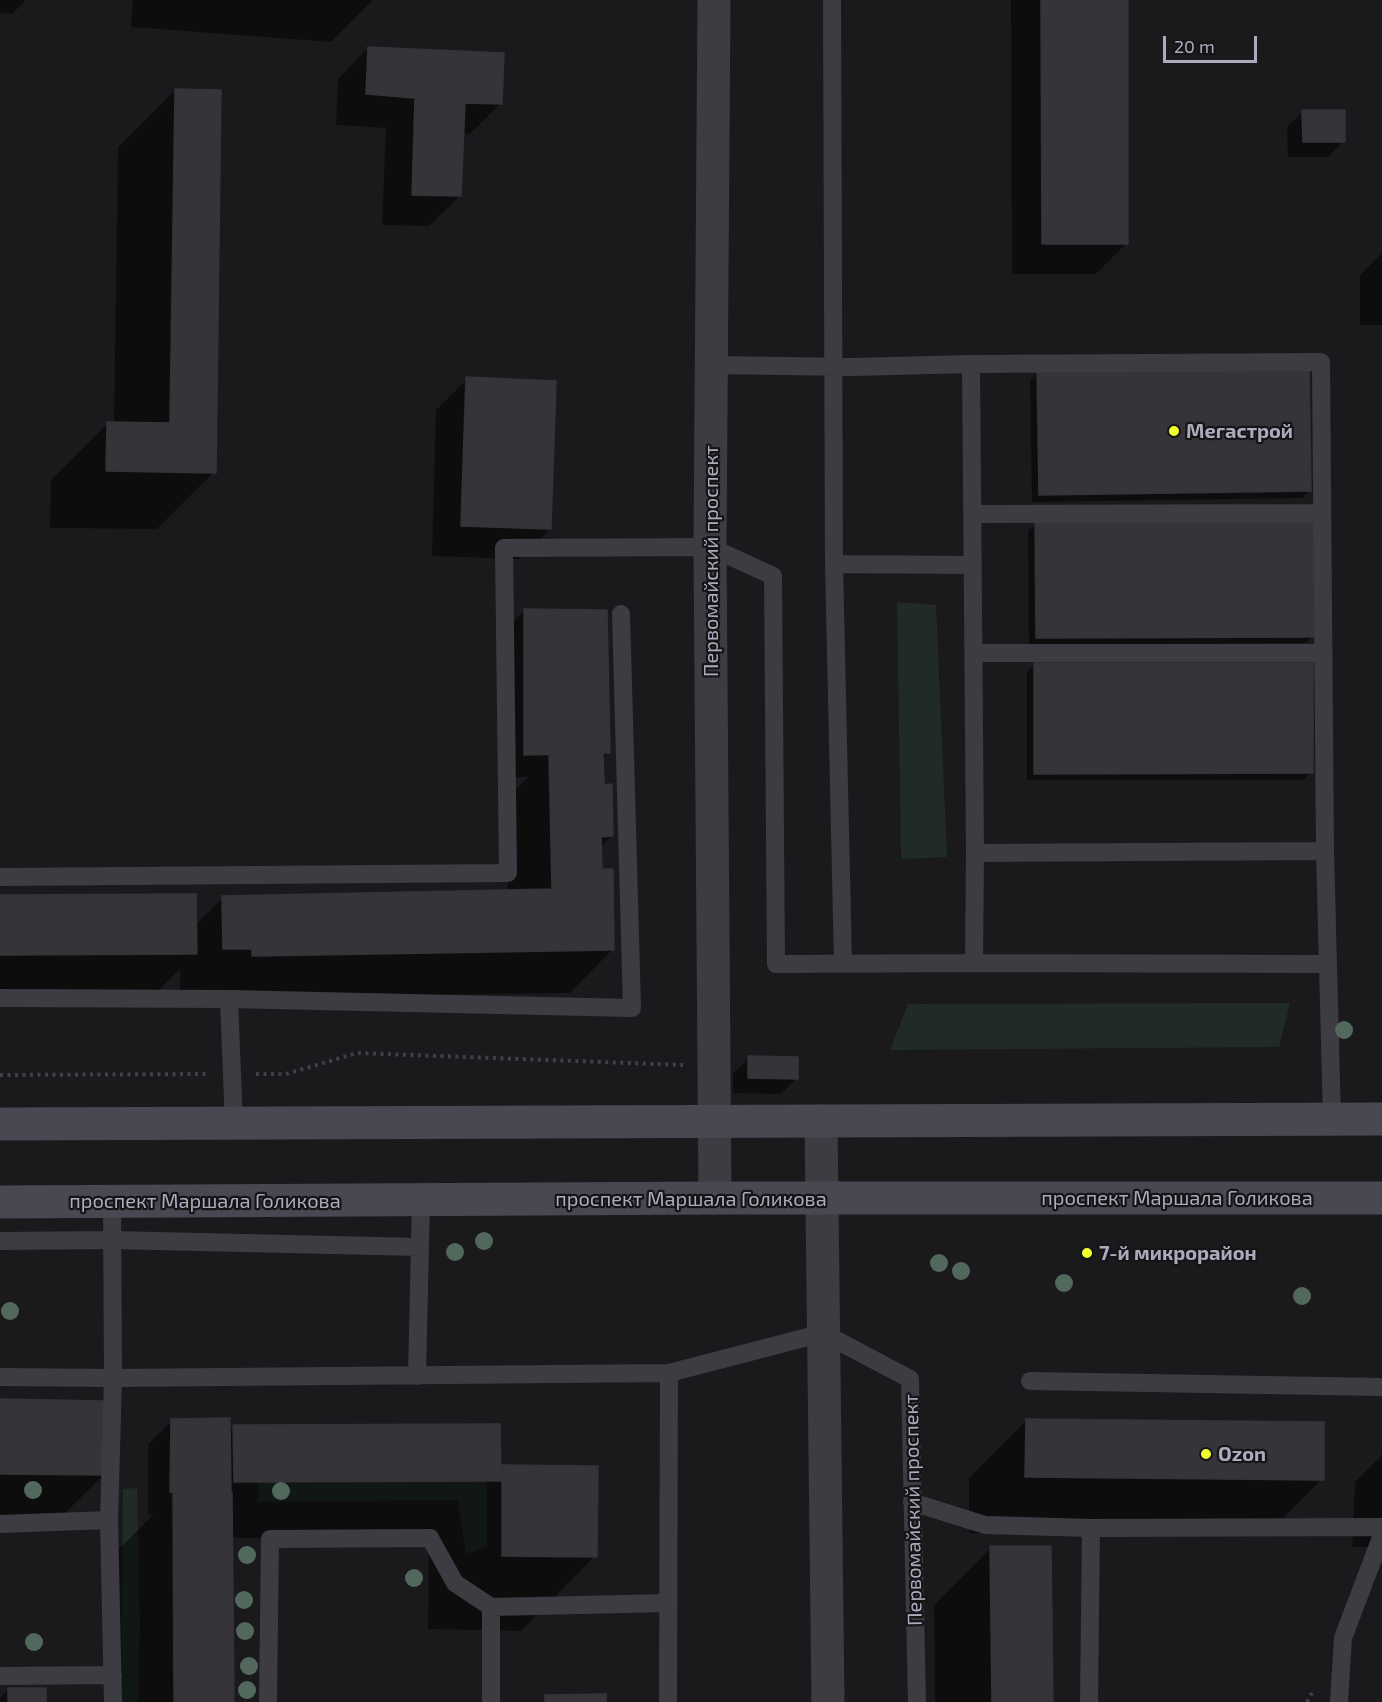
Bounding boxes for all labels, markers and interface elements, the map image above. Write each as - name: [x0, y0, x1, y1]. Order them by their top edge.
- scale bar: [1166, 24, 1260, 62]
- text: 20 m: [1174, 35, 1215, 57]
- place label: Мегастрой: [1186, 419, 1293, 443]
- marker: Мегастрой: [1167, 424, 1181, 438]
- street label: Первомайский проспект: [699, 445, 723, 677]
- street label: проспект Маршала Голикова: [1041, 1186, 1313, 1210]
- street label: проспект Маршала Голикова: [555, 1187, 827, 1211]
- street label: проспект Маршала Голикова: [69, 1189, 341, 1213]
- place label: 7-й микрорайон: [1099, 1241, 1257, 1265]
- marker: 7-й микрорайон: [1080, 1246, 1094, 1260]
- street label: Первомайский проспект: [899, 1394, 927, 1626]
- place label: Ozon: [1218, 1442, 1266, 1466]
- marker: Ozon: [1199, 1447, 1213, 1461]

